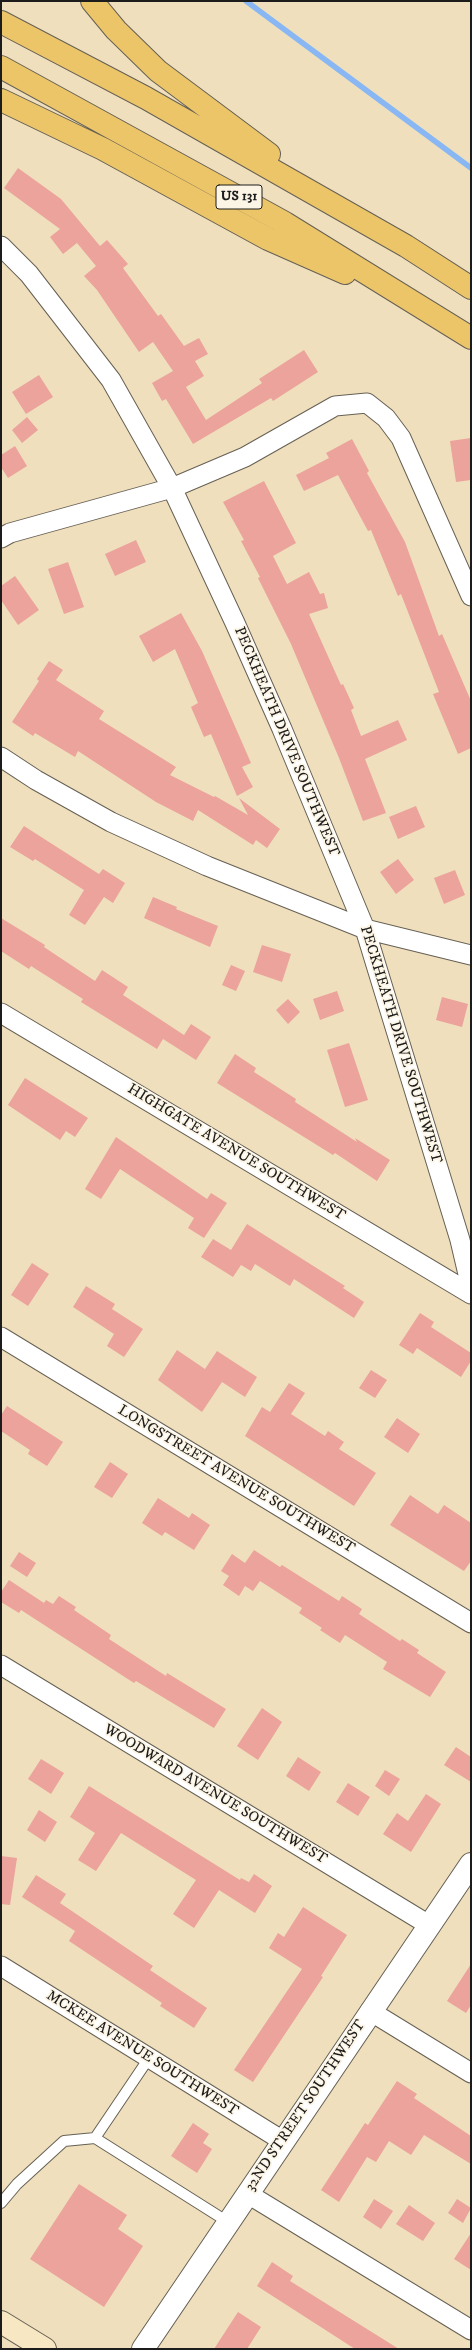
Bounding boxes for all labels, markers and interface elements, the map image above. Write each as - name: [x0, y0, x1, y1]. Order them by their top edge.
- road number: US 131: [216, 185, 262, 209]
- street label: PECKHEATH DRIVE SOUTHWEST: [229, 625, 343, 859]
- street label: PECKHEATH DRIVE SOUTHWEST: [355, 924, 445, 1166]
- street label: HIGHGATE AVENUE SOUTHWEST: [124, 1081, 348, 1225]
- street label: LONGSTREET AVENUE SOUTHWEST: [114, 1402, 358, 1558]
- street label: WOODWARD AVENUE SOUTHWEST: [100, 1721, 330, 1869]
- street label: MCKEE AVENUE SOUTHWEST: [43, 1987, 241, 2121]
- street label: 32ND STREET SOUTHWEST: [242, 2017, 370, 2195]

